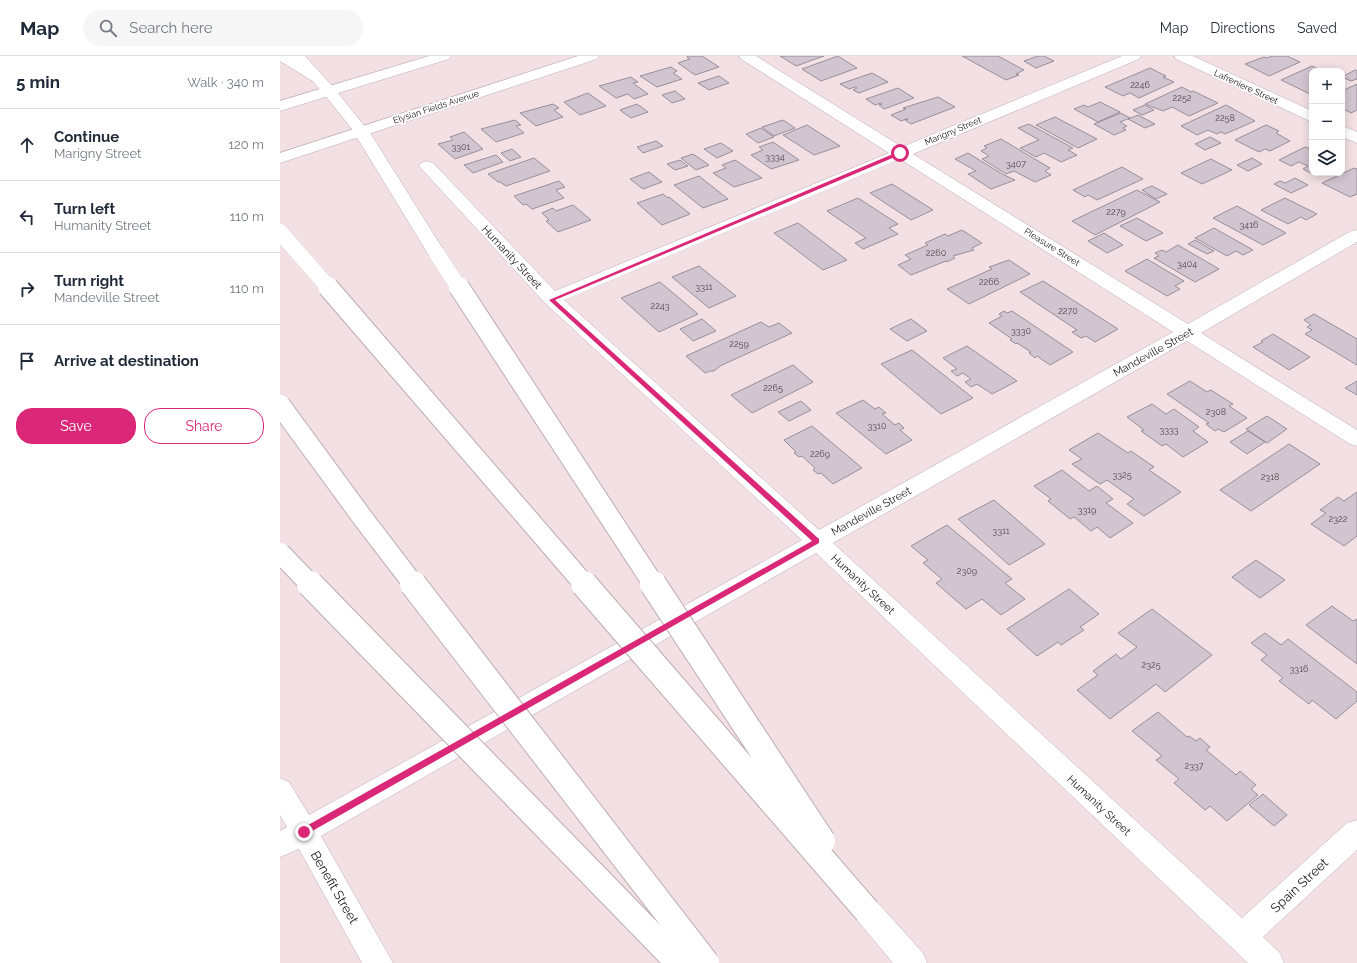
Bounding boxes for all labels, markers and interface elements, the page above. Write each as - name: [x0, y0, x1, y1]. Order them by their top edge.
- search box: [83, 10, 363, 46]
- text: Map: [20, 17, 59, 39]
- icon: search: [97, 17, 119, 39]
- text: Search here: [129, 19, 213, 37]
- text: Map: [1160, 20, 1188, 36]
- text: Directions: [1210, 20, 1275, 36]
- text: Saved: [1297, 20, 1337, 36]
- street label: Lafreniere Street: [1212, 68, 1280, 106]
- map controls: [1309, 68, 1345, 176]
- button: +: [1309, 68, 1345, 104]
- text: 5 min: [16, 72, 60, 92]
- text: Walk · 340 m: [187, 75, 264, 90]
- house number: 2246: [1130, 80, 1150, 90]
- street label: Elysian Fields Avenue: [392, 88, 481, 126]
- house number: 2252: [1173, 93, 1192, 103]
- button: −: [1309, 104, 1345, 140]
- house number: 2258: [1215, 113, 1235, 123]
- street label: Marigny Street: [923, 115, 983, 147]
- text: Continue: [54, 128, 119, 146]
- icon: ahead: [16, 134, 38, 156]
- text: 120 m: [228, 137, 264, 152]
- button: layers: [1309, 140, 1345, 176]
- house number: 3301: [452, 142, 471, 152]
- route start: [891, 144, 909, 162]
- text: Marigny Street: [54, 146, 141, 161]
- house number: 3334: [765, 152, 785, 162]
- house number: 3407: [1006, 159, 1026, 169]
- text: Turn left: [54, 200, 115, 218]
- icon: left: [16, 206, 38, 228]
- house number: 2279: [1106, 207, 1126, 217]
- text: 110 m: [230, 209, 264, 224]
- text: Humanity Street: [54, 218, 151, 233]
- house number: 3416: [1240, 220, 1259, 230]
- street label: Humanity Street: [479, 223, 545, 292]
- street label: Pleasure Street: [1022, 226, 1082, 268]
- house number: 2260: [926, 248, 947, 258]
- house number: 3404: [1177, 259, 1197, 269]
- text: Turn right: [54, 272, 124, 290]
- house number: 2266: [979, 277, 1000, 287]
- icon: right: [16, 278, 38, 300]
- text: 110 m: [230, 281, 264, 296]
- house number: 3311: [695, 282, 713, 292]
- text: Mandeville Street: [54, 290, 159, 305]
- house number: 2243: [650, 301, 670, 311]
- house number: 2270: [1058, 306, 1078, 316]
- street label: Mandeville Street: [1111, 325, 1196, 380]
- house number: 3330: [1011, 326, 1031, 336]
- house number: 2259: [729, 339, 749, 349]
- icon: arrive: [16, 350, 38, 372]
- text: Arrive at destination: [54, 352, 199, 370]
- house number: 2265: [763, 383, 783, 393]
- house number: 2308: [1206, 407, 1226, 417]
- button: Save: [16, 408, 136, 444]
- button: Share: [144, 408, 264, 444]
- house number: 3310: [868, 421, 887, 431]
- house number: 3333: [1159, 425, 1179, 435]
- house number: 2269: [810, 449, 830, 459]
- house number: 3325: [1112, 470, 1132, 480]
- house number: 2318: [1261, 472, 1279, 482]
- street label: Mandeville Street: [829, 484, 914, 539]
- house number: 3319: [1078, 505, 1096, 515]
- house number: 2322: [1329, 514, 1348, 524]
- house number: 3311: [992, 526, 1010, 536]
- street label: Humanity Street: [828, 552, 897, 617]
- house number: 2309: [957, 566, 977, 576]
- house number: 2325: [1141, 660, 1161, 670]
- house number: 3316: [1290, 664, 1309, 674]
- house number: 2337: [1184, 761, 1204, 771]
- street label: Humanity Street: [1064, 773, 1133, 838]
- route end: [295, 823, 313, 841]
- street label: Benefit Street: [308, 848, 362, 927]
- street label: Spain Street: [1268, 855, 1332, 916]

